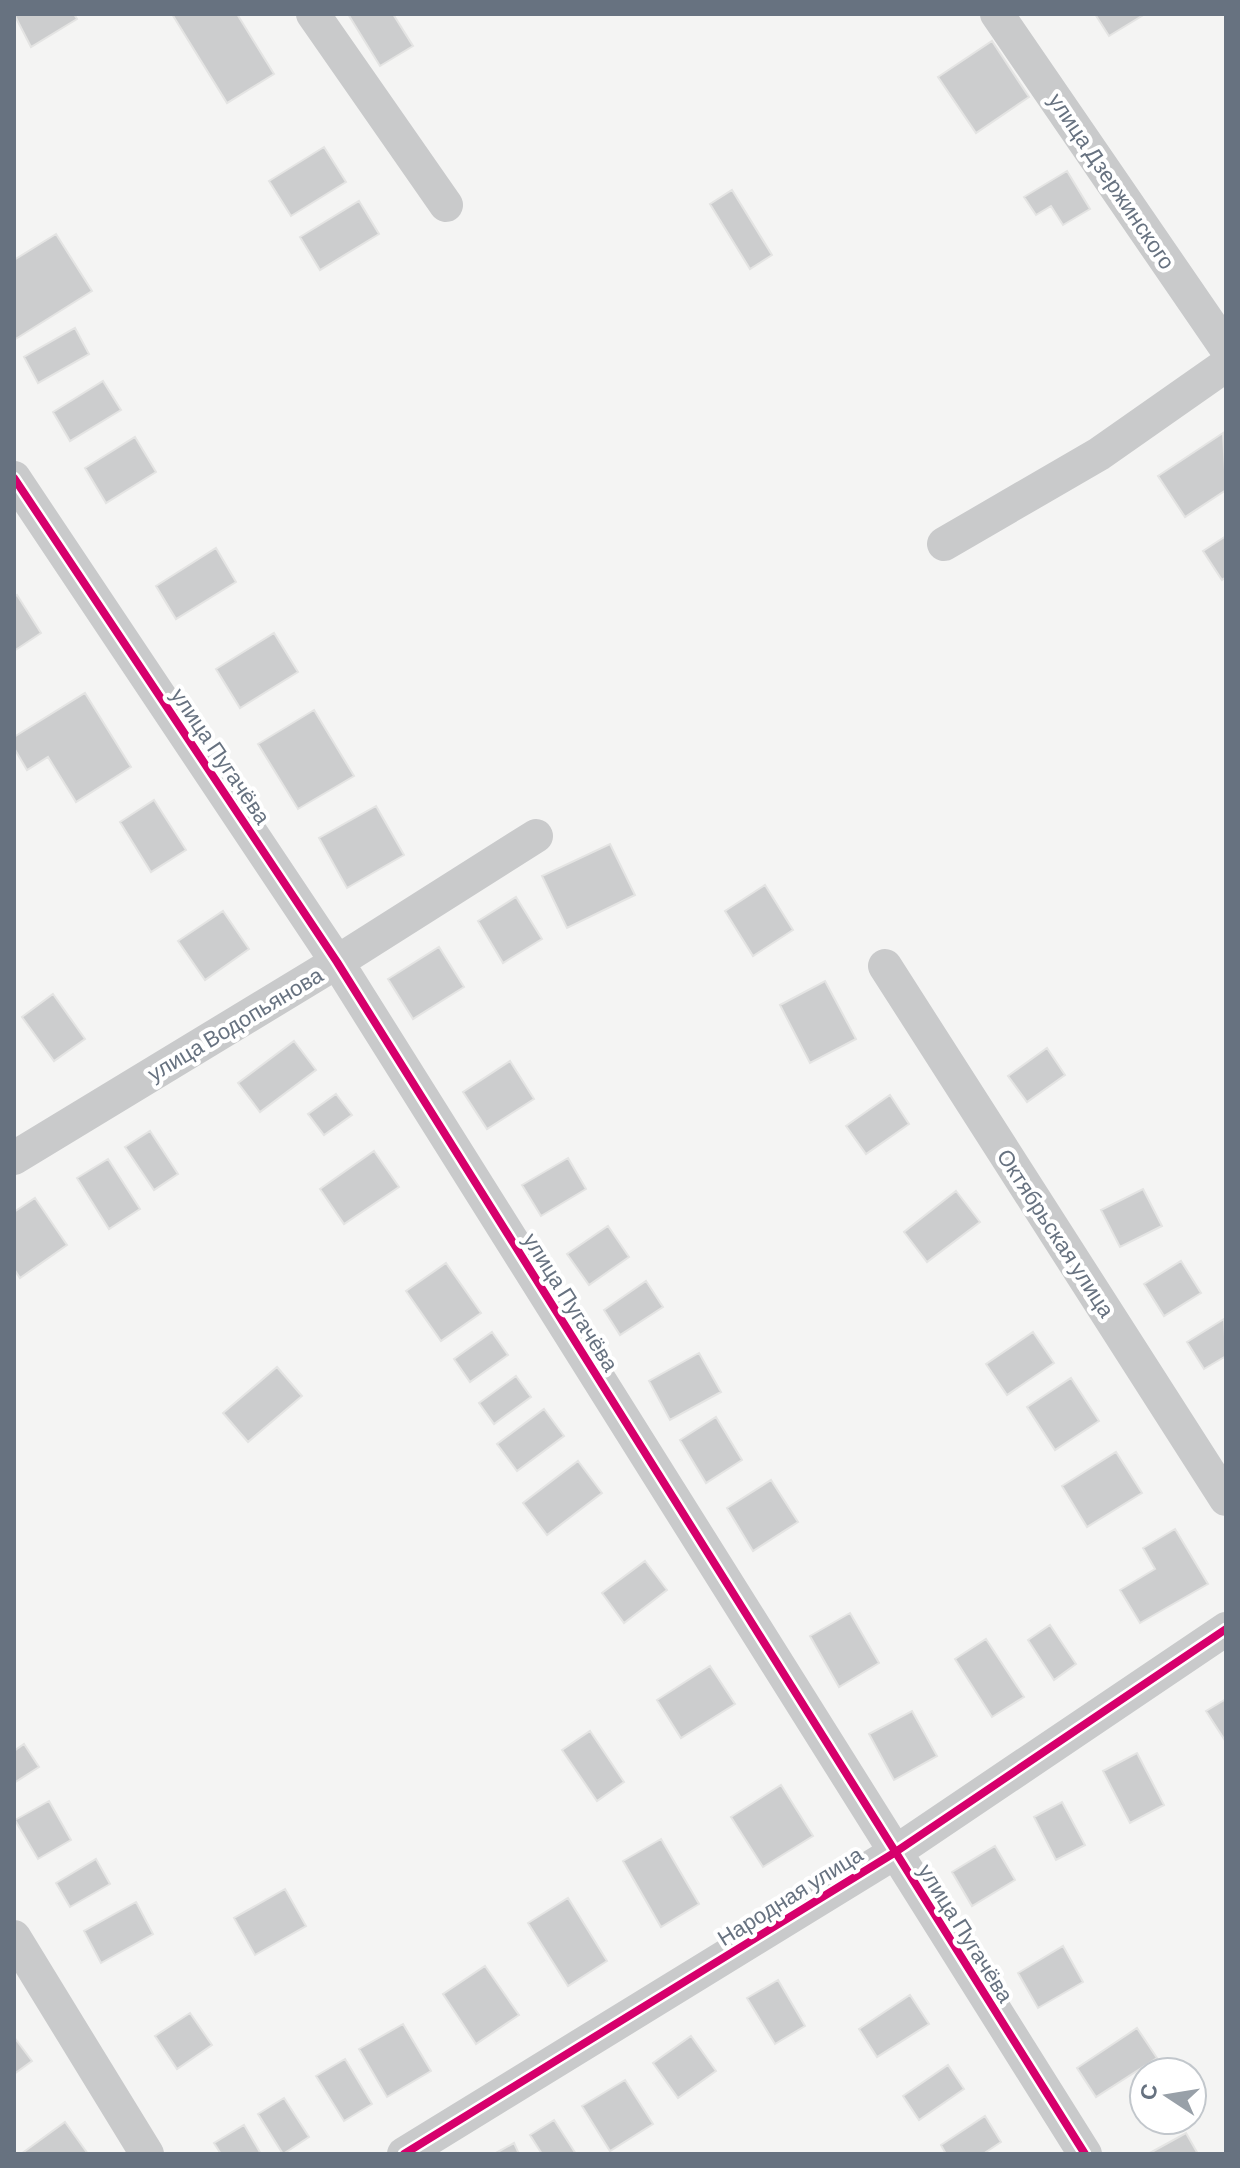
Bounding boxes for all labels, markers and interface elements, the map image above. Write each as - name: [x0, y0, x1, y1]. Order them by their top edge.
- street label: улица Дзержинского: [1043, 87, 1181, 274]
- street label: улица Пугачёва: [166, 683, 277, 830]
- street label: улица Водопьянова: [142, 960, 328, 1087]
- street label: Октябрьская улица: [992, 1143, 1121, 1323]
- street label: улица Пугачёва: [518, 1227, 625, 1377]
- street label: Народная улица: [712, 1840, 868, 1951]
- street label: улица Пугачёва: [913, 1858, 1020, 2008]
- north arrow: [1128, 2056, 1208, 2136]
- text: С: [1133, 2081, 1162, 2102]

